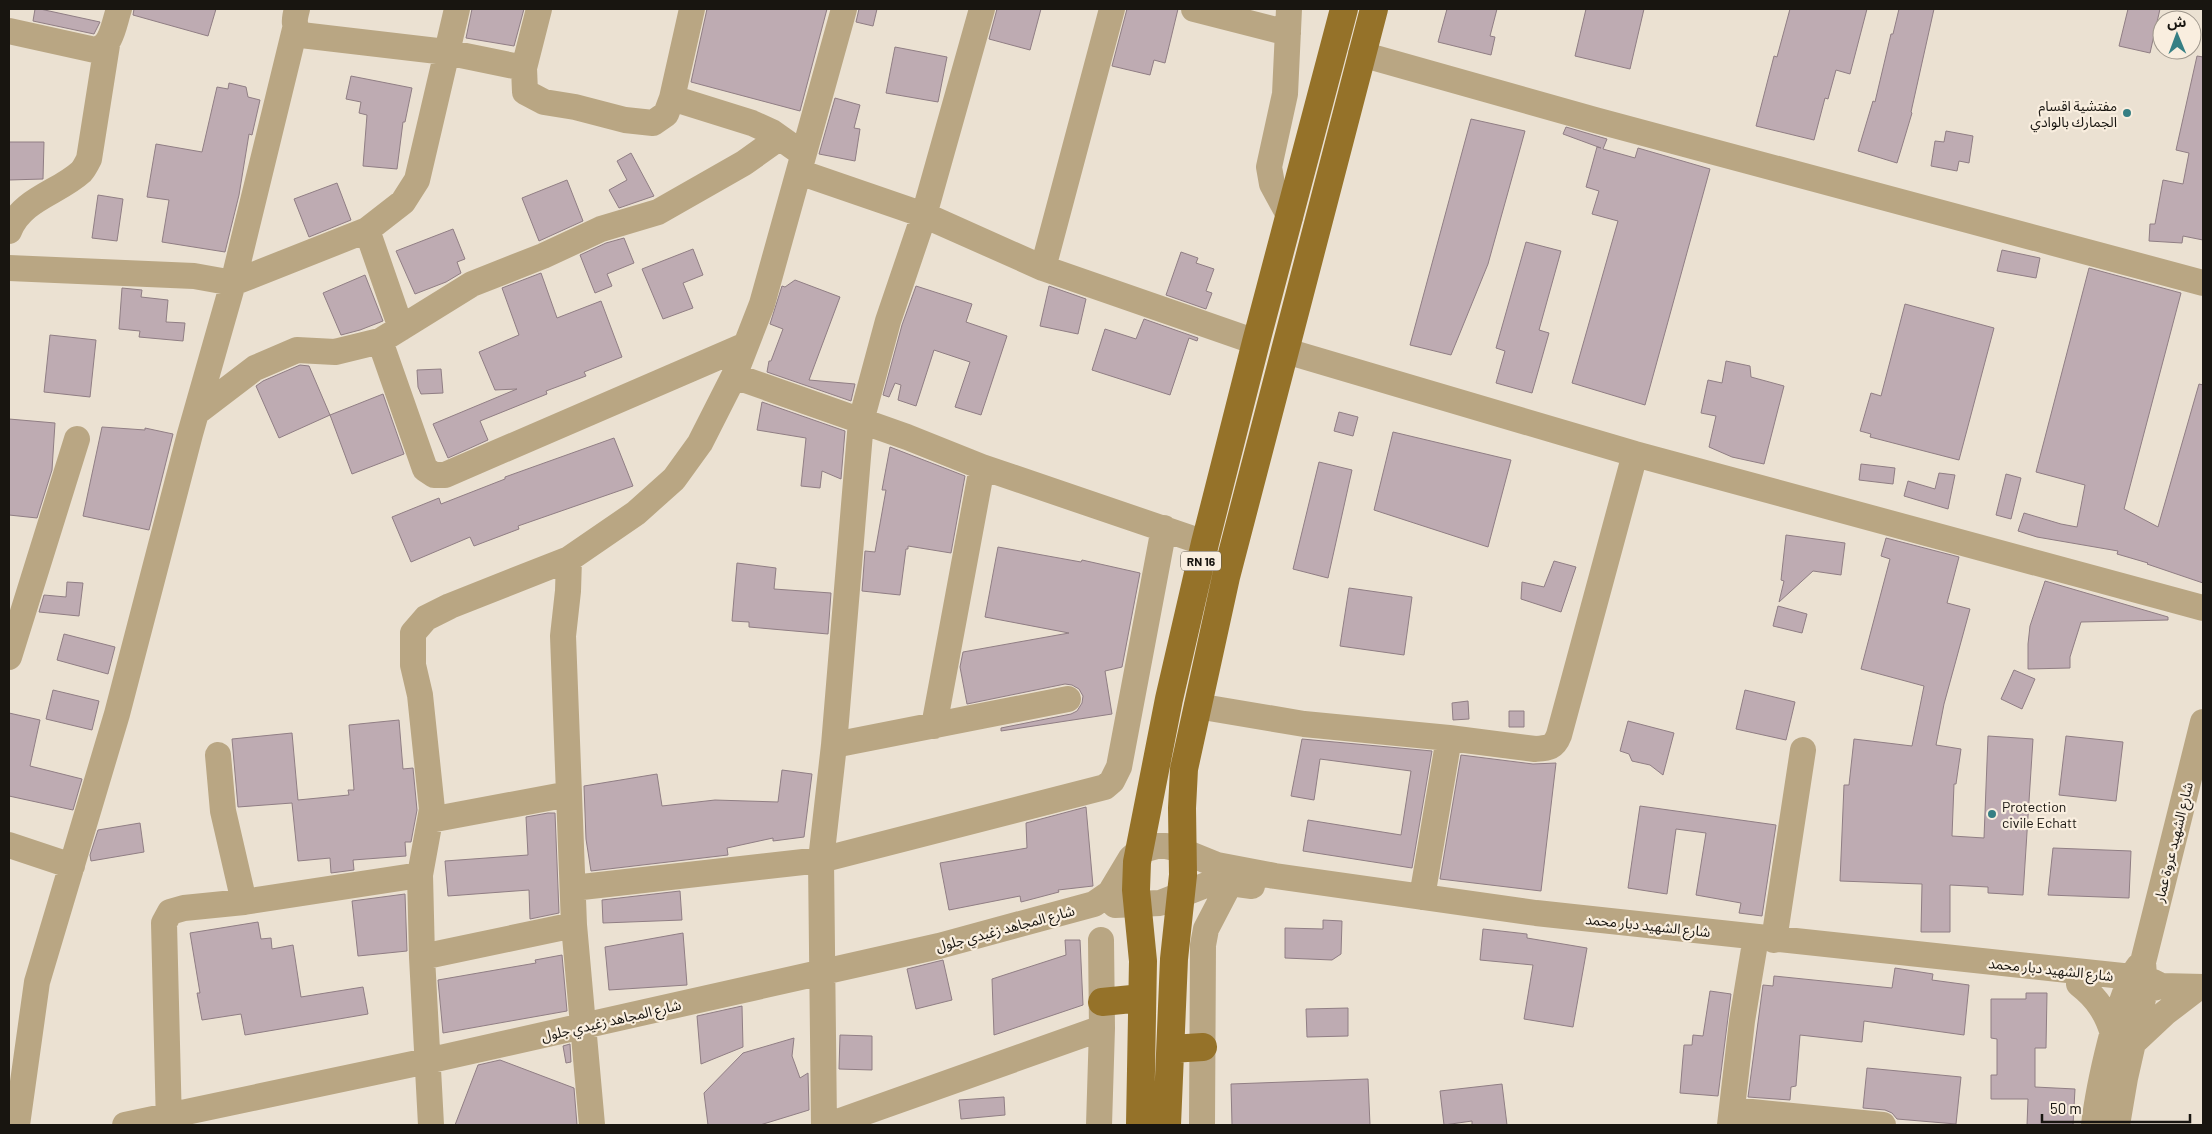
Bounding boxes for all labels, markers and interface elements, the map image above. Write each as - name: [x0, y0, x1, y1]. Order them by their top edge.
- north arrow: [2152, 10, 2202, 60]
- text: ش: [2167, 13, 2187, 30]
- place label: مفتشية اقسام الجمارك بالوادي: [2030, 97, 2117, 133]
- marker: مفتشية اقسام الجمارك بالوادي: [2121, 107, 2133, 119]
- road number: RN 16: [1181, 552, 1221, 570]
- street label: شارع الشهيد عروة عمار: [2150, 780, 2199, 906]
- place label: Protection civile Echatt: [2002, 798, 2077, 831]
- marker: Protection civile Echatt: [1986, 808, 1998, 820]
- street label: شارع المجاهد زغيدي جلول: [934, 901, 1077, 958]
- street label: شارع الشهيد دبار محمد: [1584, 910, 1711, 943]
- street label: شارع الشهيد دبار محمد: [1987, 954, 2114, 987]
- street label: شارع المجاهد زغيدي جلول: [539, 996, 683, 1048]
- scale bar: [2042, 1092, 2190, 1124]
- text: 50 m: [2050, 1099, 2082, 1117]

